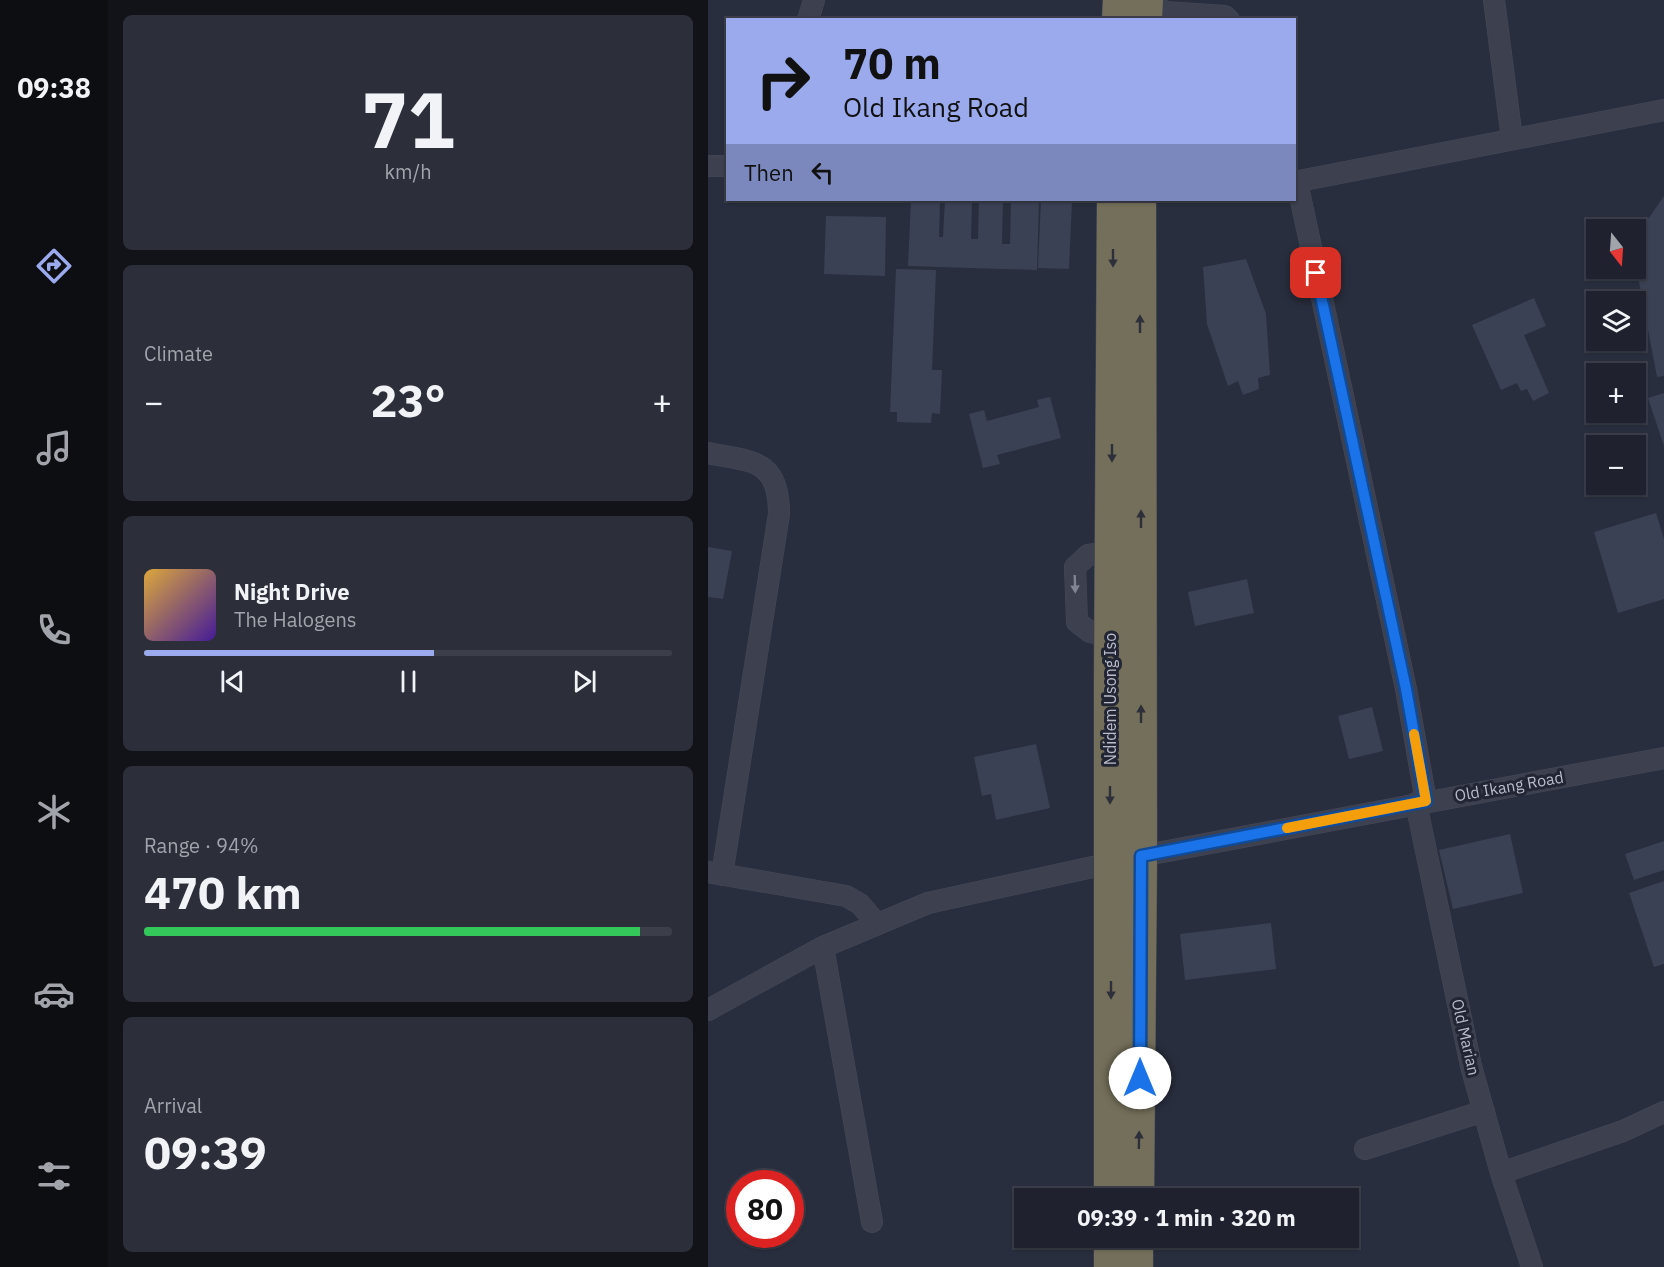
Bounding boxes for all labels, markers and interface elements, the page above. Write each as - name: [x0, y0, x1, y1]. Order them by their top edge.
- text: 70 m: [843, 36, 941, 91]
- icon: right: [744, 42, 822, 120]
- text: 71: [361, 68, 455, 169]
- text: 09:38: [17, 70, 91, 105]
- text: Old Ikang Road: [843, 89, 1029, 124]
- icon: left: [806, 156, 839, 189]
- text: km/h: [384, 158, 432, 185]
- text: Then: [744, 158, 794, 187]
- north arrow: [1586, 219, 1646, 279]
- map controls: [1586, 219, 1646, 495]
- icon: directions: [33, 245, 75, 287]
- pin: [1290, 247, 1341, 298]
- one-way arrow: [1108, 248, 1118, 267]
- icon: arrive: [1299, 256, 1332, 289]
- button: layers: [1586, 291, 1646, 351]
- one-way arrow: [1135, 315, 1145, 334]
- text: Climate: [144, 340, 213, 367]
- button: +: [1586, 363, 1646, 423]
- text: 23°: [370, 371, 446, 429]
- text: −: [144, 380, 164, 423]
- text: +: [652, 380, 672, 423]
- icon: music: [33, 427, 75, 469]
- button: −: [1586, 435, 1646, 495]
- one-way arrow: [1107, 443, 1117, 462]
- one-way arrow: [1136, 510, 1146, 529]
- one-way arrow: [1071, 575, 1080, 594]
- text: Night Drive: [234, 577, 350, 606]
- text: The Halogens: [234, 606, 356, 633]
- icon: phone: [33, 609, 75, 651]
- street label: Ndidem Usong Iso: [1100, 633, 1120, 765]
- icon: previous: [216, 665, 249, 698]
- icon: pause: [392, 665, 425, 698]
- icon: next: [568, 665, 601, 698]
- one-way arrow: [1136, 705, 1146, 724]
- street label: Old Ikang Road: [1453, 767, 1565, 805]
- one-way arrow: [1106, 785, 1115, 804]
- icon: climate: [33, 791, 75, 833]
- text: Range · 94%: [144, 832, 259, 859]
- text: 470 km: [144, 863, 302, 921]
- icon: car: [33, 973, 75, 1015]
- one-way arrow: [1106, 980, 1116, 999]
- street label: Old Marian: [1448, 997, 1484, 1077]
- position arrow: [1108, 1046, 1172, 1110]
- text: Arrival: [144, 1092, 202, 1119]
- text: 09:39: [144, 1123, 267, 1181]
- one-way arrow: [1134, 1131, 1144, 1150]
- icon: filters: [33, 1155, 75, 1197]
- speed limit sign: 80: [726, 1170, 804, 1248]
- text: 09:39 · 1 min · 320 m: [1077, 1203, 1296, 1232]

